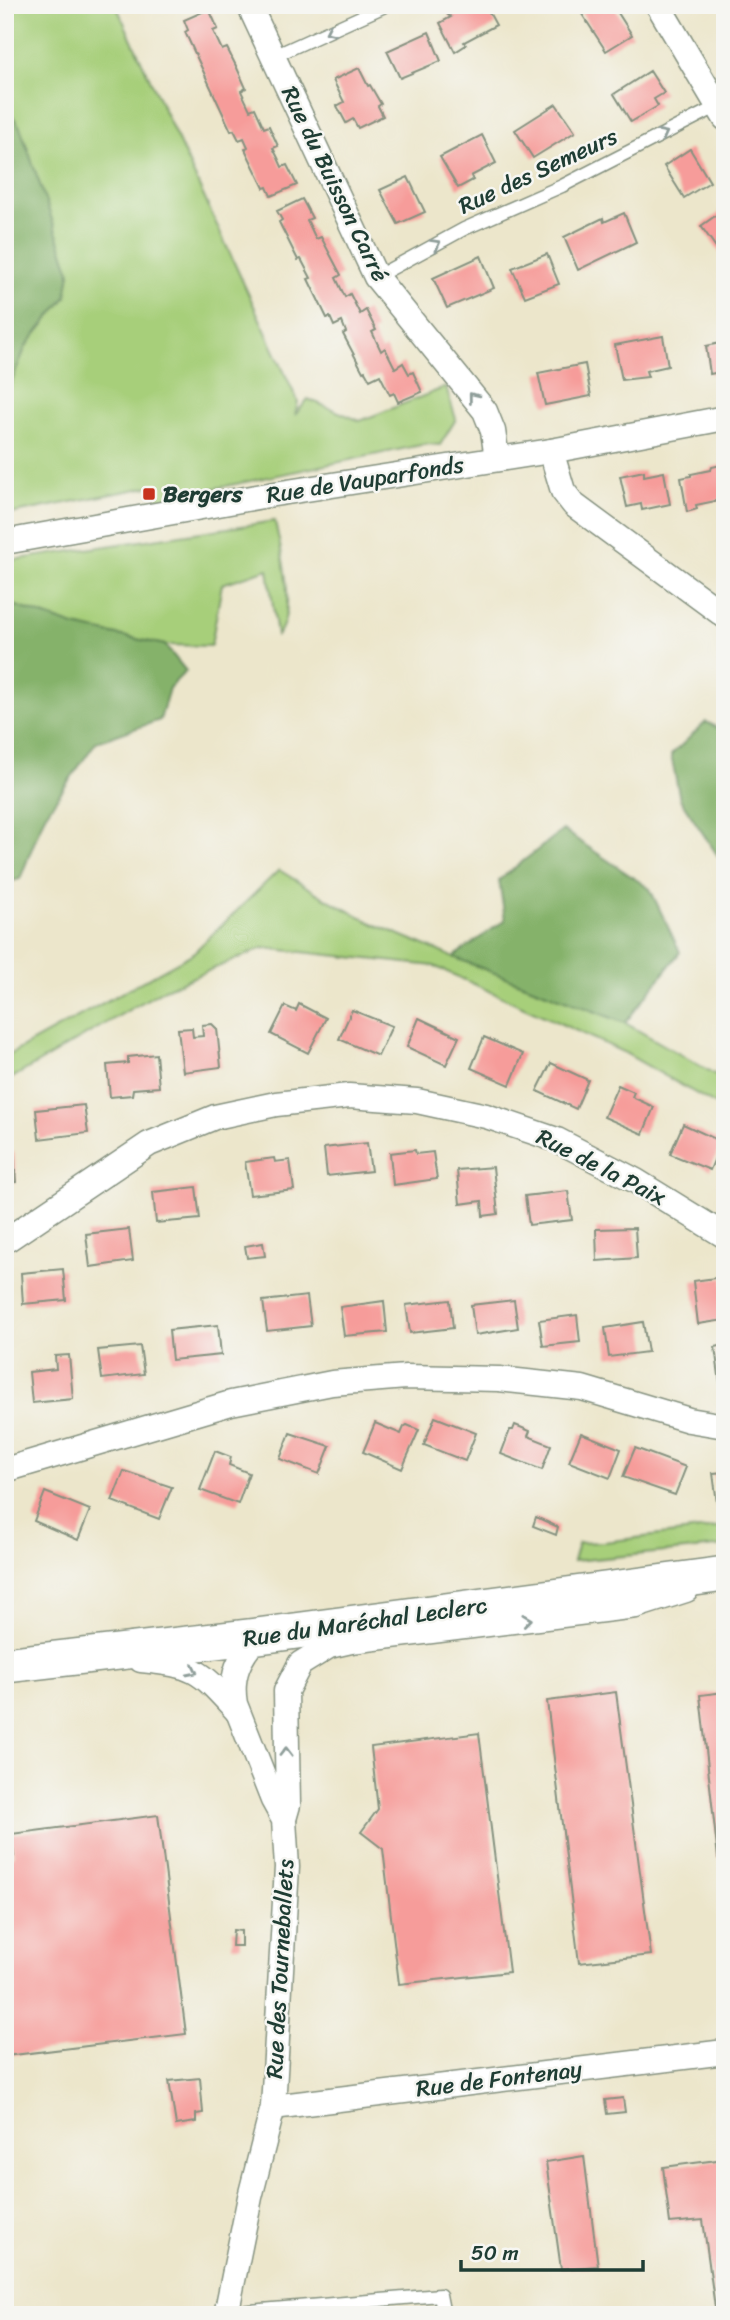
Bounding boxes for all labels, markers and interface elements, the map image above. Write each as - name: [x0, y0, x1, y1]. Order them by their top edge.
- one-way arrow: [325, 23, 337, 37]
- street label: Rue du Buisson Carré: [270, 79, 400, 289]
- street label: Rue des Semeurs: [451, 116, 625, 226]
- one-way arrow: [656, 129, 668, 143]
- one-way arrow: [429, 239, 442, 252]
- one-way arrow: [469, 392, 482, 404]
- street label: Rue de Vauparfonds: [263, 444, 467, 516]
- place label: Bergers: [163, 474, 244, 515]
- marker: Bergers: [141, 486, 157, 502]
- street label: Rue de la Paix: [529, 1117, 673, 1217]
- street label: Rue du Maréchal Leclerc: [240, 1584, 490, 1659]
- one-way arrow: [522, 1612, 533, 1627]
- one-way arrow: [186, 1662, 198, 1676]
- one-way arrow: [278, 1746, 294, 1757]
- street label: Rue des Tourneballets: [254, 1858, 306, 2080]
- street label: Rue de Fontenay: [414, 2048, 584, 2110]
- scale bar: [461, 2229, 642, 2273]
- text: 50 m: [471, 2234, 519, 2272]

